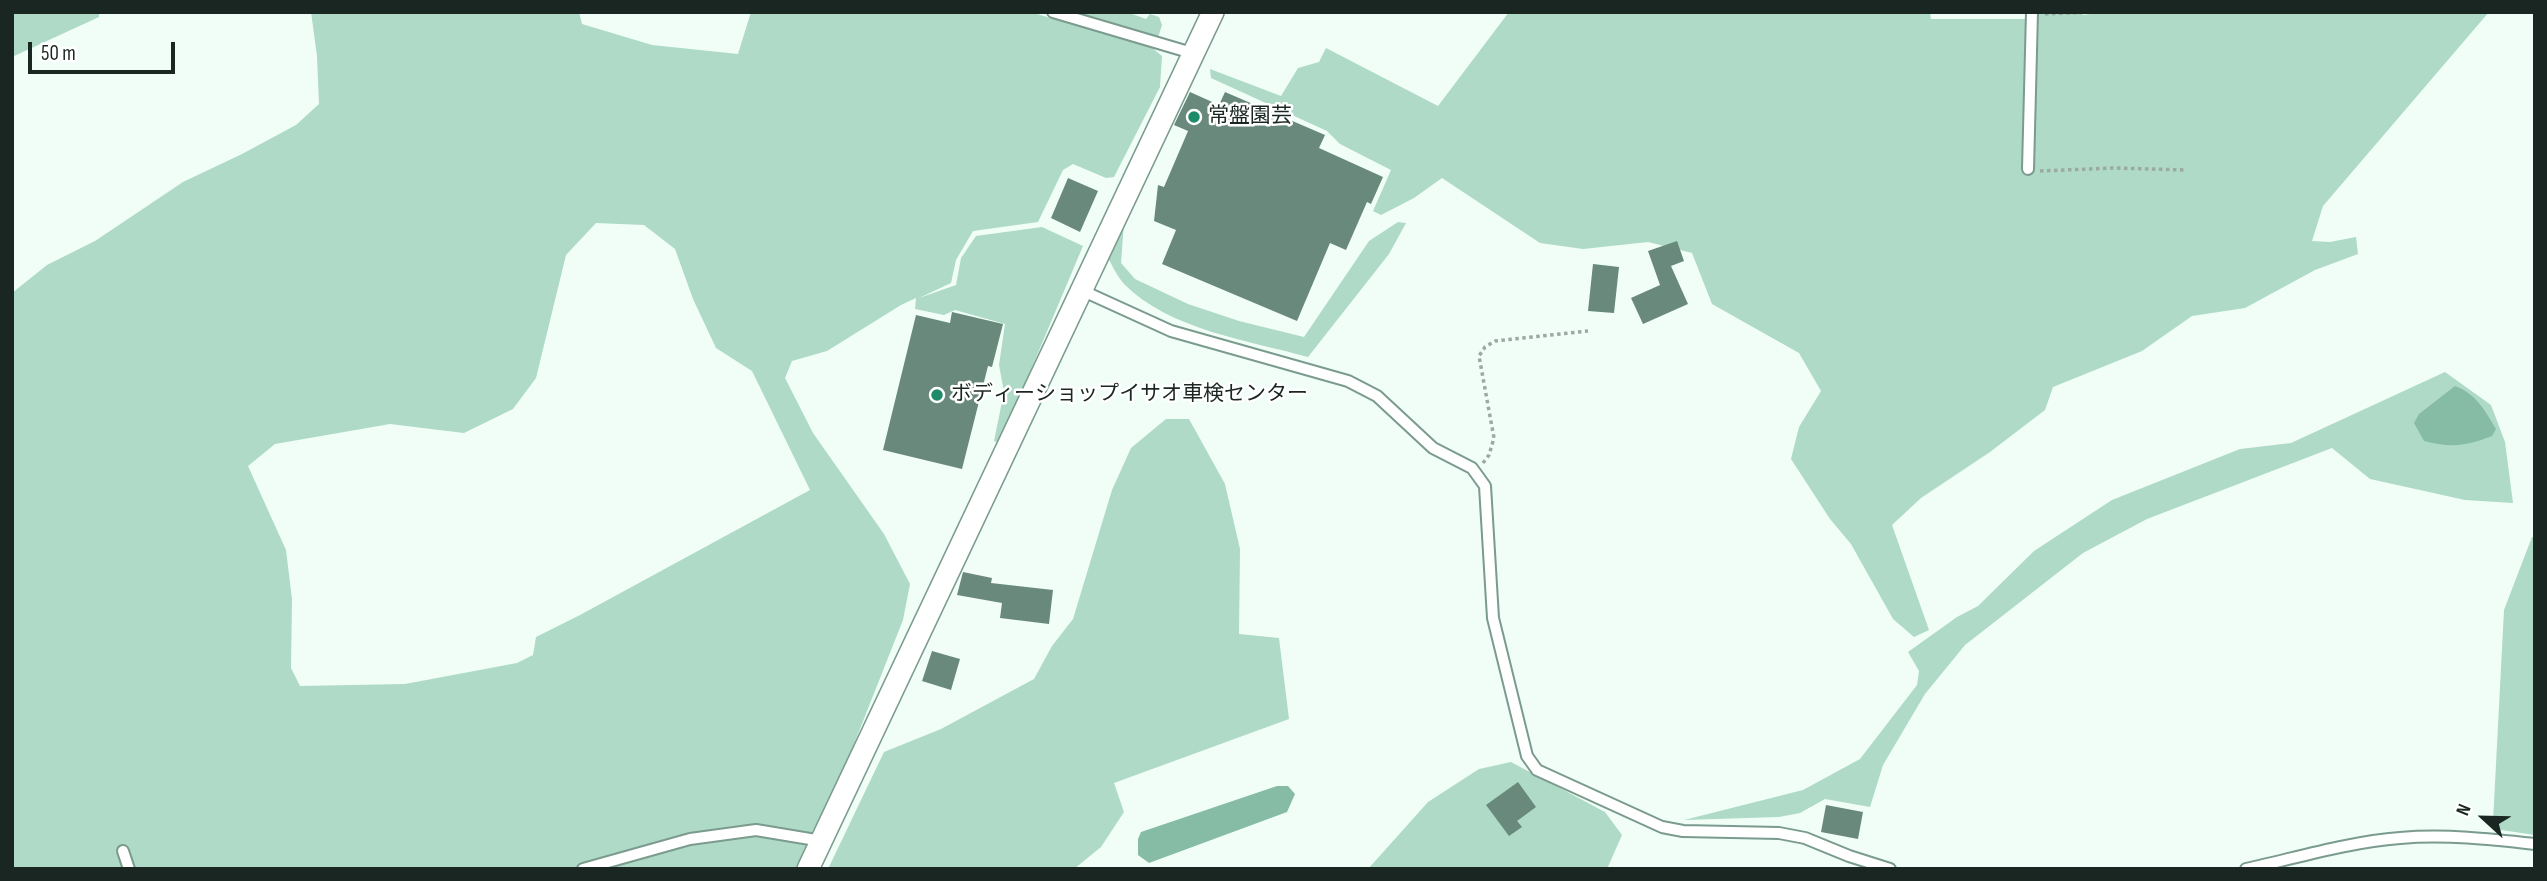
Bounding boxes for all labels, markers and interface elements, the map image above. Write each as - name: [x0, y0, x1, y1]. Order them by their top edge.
- scale bar: [32, 28, 178, 72]
- text: 50 m: [41, 41, 76, 66]
- place label: 常盤園芸: [1208, 104, 1292, 130]
- marker: 常盤園芸: [1186, 109, 1202, 125]
- place label: ボディーショップイサオ車検センター: [951, 382, 1308, 408]
- marker: ボディーショップイサオ車検センター: [929, 387, 945, 403]
- north arrow: [2449, 783, 2519, 853]
- text: N: [2452, 801, 2477, 819]

